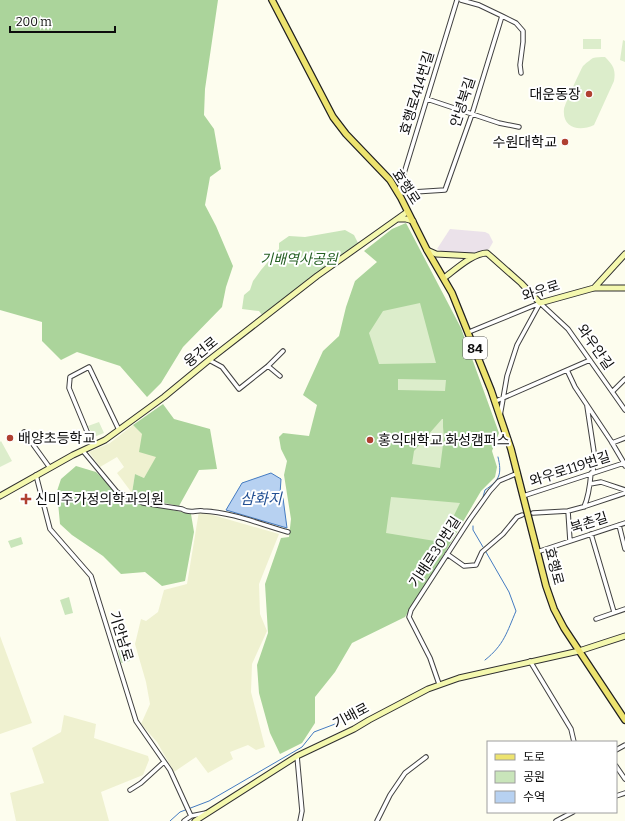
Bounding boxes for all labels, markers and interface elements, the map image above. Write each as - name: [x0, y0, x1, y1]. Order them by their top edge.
- scale bar: [10, 8, 115, 34]
- text: 200 m: [16, 15, 52, 29]
- street label: 효행로414번길: [396, 49, 438, 137]
- street label: 안녕북길: [447, 75, 479, 129]
- place label: 대운동장: [529, 86, 581, 103]
- marker: 대운동장: [584, 89, 594, 99]
- place label: 수원대학교: [493, 134, 557, 151]
- marker: 수원대학교: [560, 137, 570, 147]
- street label: 효행로: [388, 166, 424, 208]
- park label: 기배역사공원: [260, 251, 339, 268]
- street label: 와우로: [520, 277, 562, 305]
- street label: 와우안길: [573, 321, 617, 373]
- street label: 융건로: [181, 333, 221, 371]
- road number: 84: [463, 337, 487, 359]
- place label: 배양초등학교: [18, 430, 95, 447]
- place label: 홍익대학교 화성캠퍼스: [378, 432, 510, 449]
- marker: 배양초등학교: [5, 433, 15, 443]
- marker: 홍익대학교 화성캠퍼스: [365, 435, 375, 445]
- street label: 와우로119번길: [527, 448, 613, 490]
- water label: 삼화지: [240, 490, 283, 508]
- place label: 신미주가정의학과의원: [35, 491, 164, 508]
- marker: 신미주가정의학과의원: [20, 493, 32, 505]
- street label: 북촌길: [568, 509, 610, 537]
- street label: 기배로30번길: [406, 513, 464, 591]
- street label: 효행로: [541, 545, 567, 587]
- street label: 기안남로: [105, 609, 137, 663]
- street label: 기배로: [330, 699, 372, 733]
- legend: [487, 741, 617, 813]
- text: 도로: [523, 750, 545, 764]
- text: 공원: [523, 770, 545, 784]
- text: 수역: [523, 790, 545, 804]

